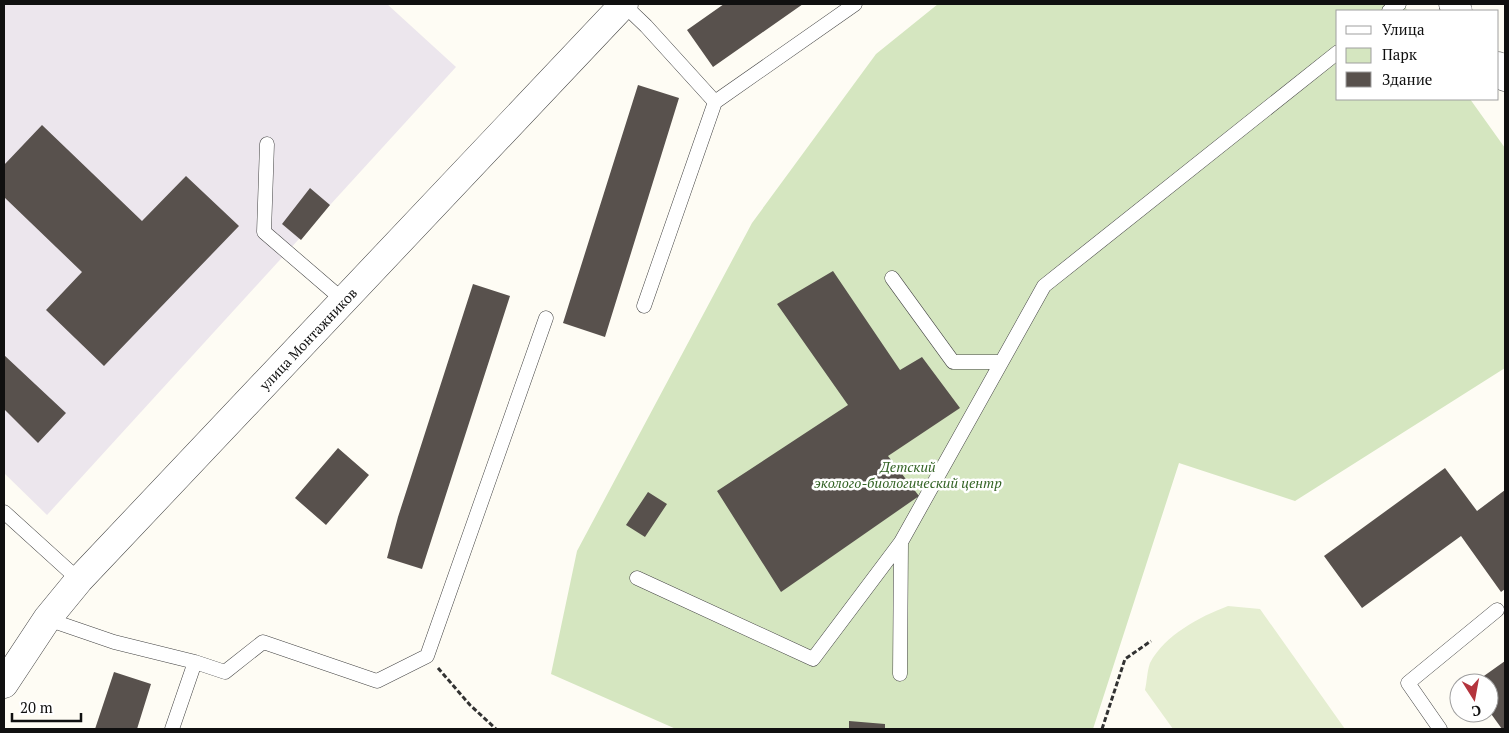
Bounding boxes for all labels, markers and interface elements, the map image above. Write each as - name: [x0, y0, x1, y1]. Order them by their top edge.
- legend: [1336, 10, 1499, 100]
- text: Улица: [1382, 19, 1425, 39]
- text: Парк: [1382, 44, 1418, 64]
- text: Здание: [1382, 69, 1432, 89]
- street label: улица Монтажников: [254, 283, 361, 394]
- park label: Детский эколого-биологический центр: [813, 457, 1002, 492]
- north arrow: [1449, 673, 1499, 723]
- scale bar: [12, 690, 81, 722]
- text: 20 m: [20, 697, 53, 717]
- text: С: [1470, 701, 1483, 721]

